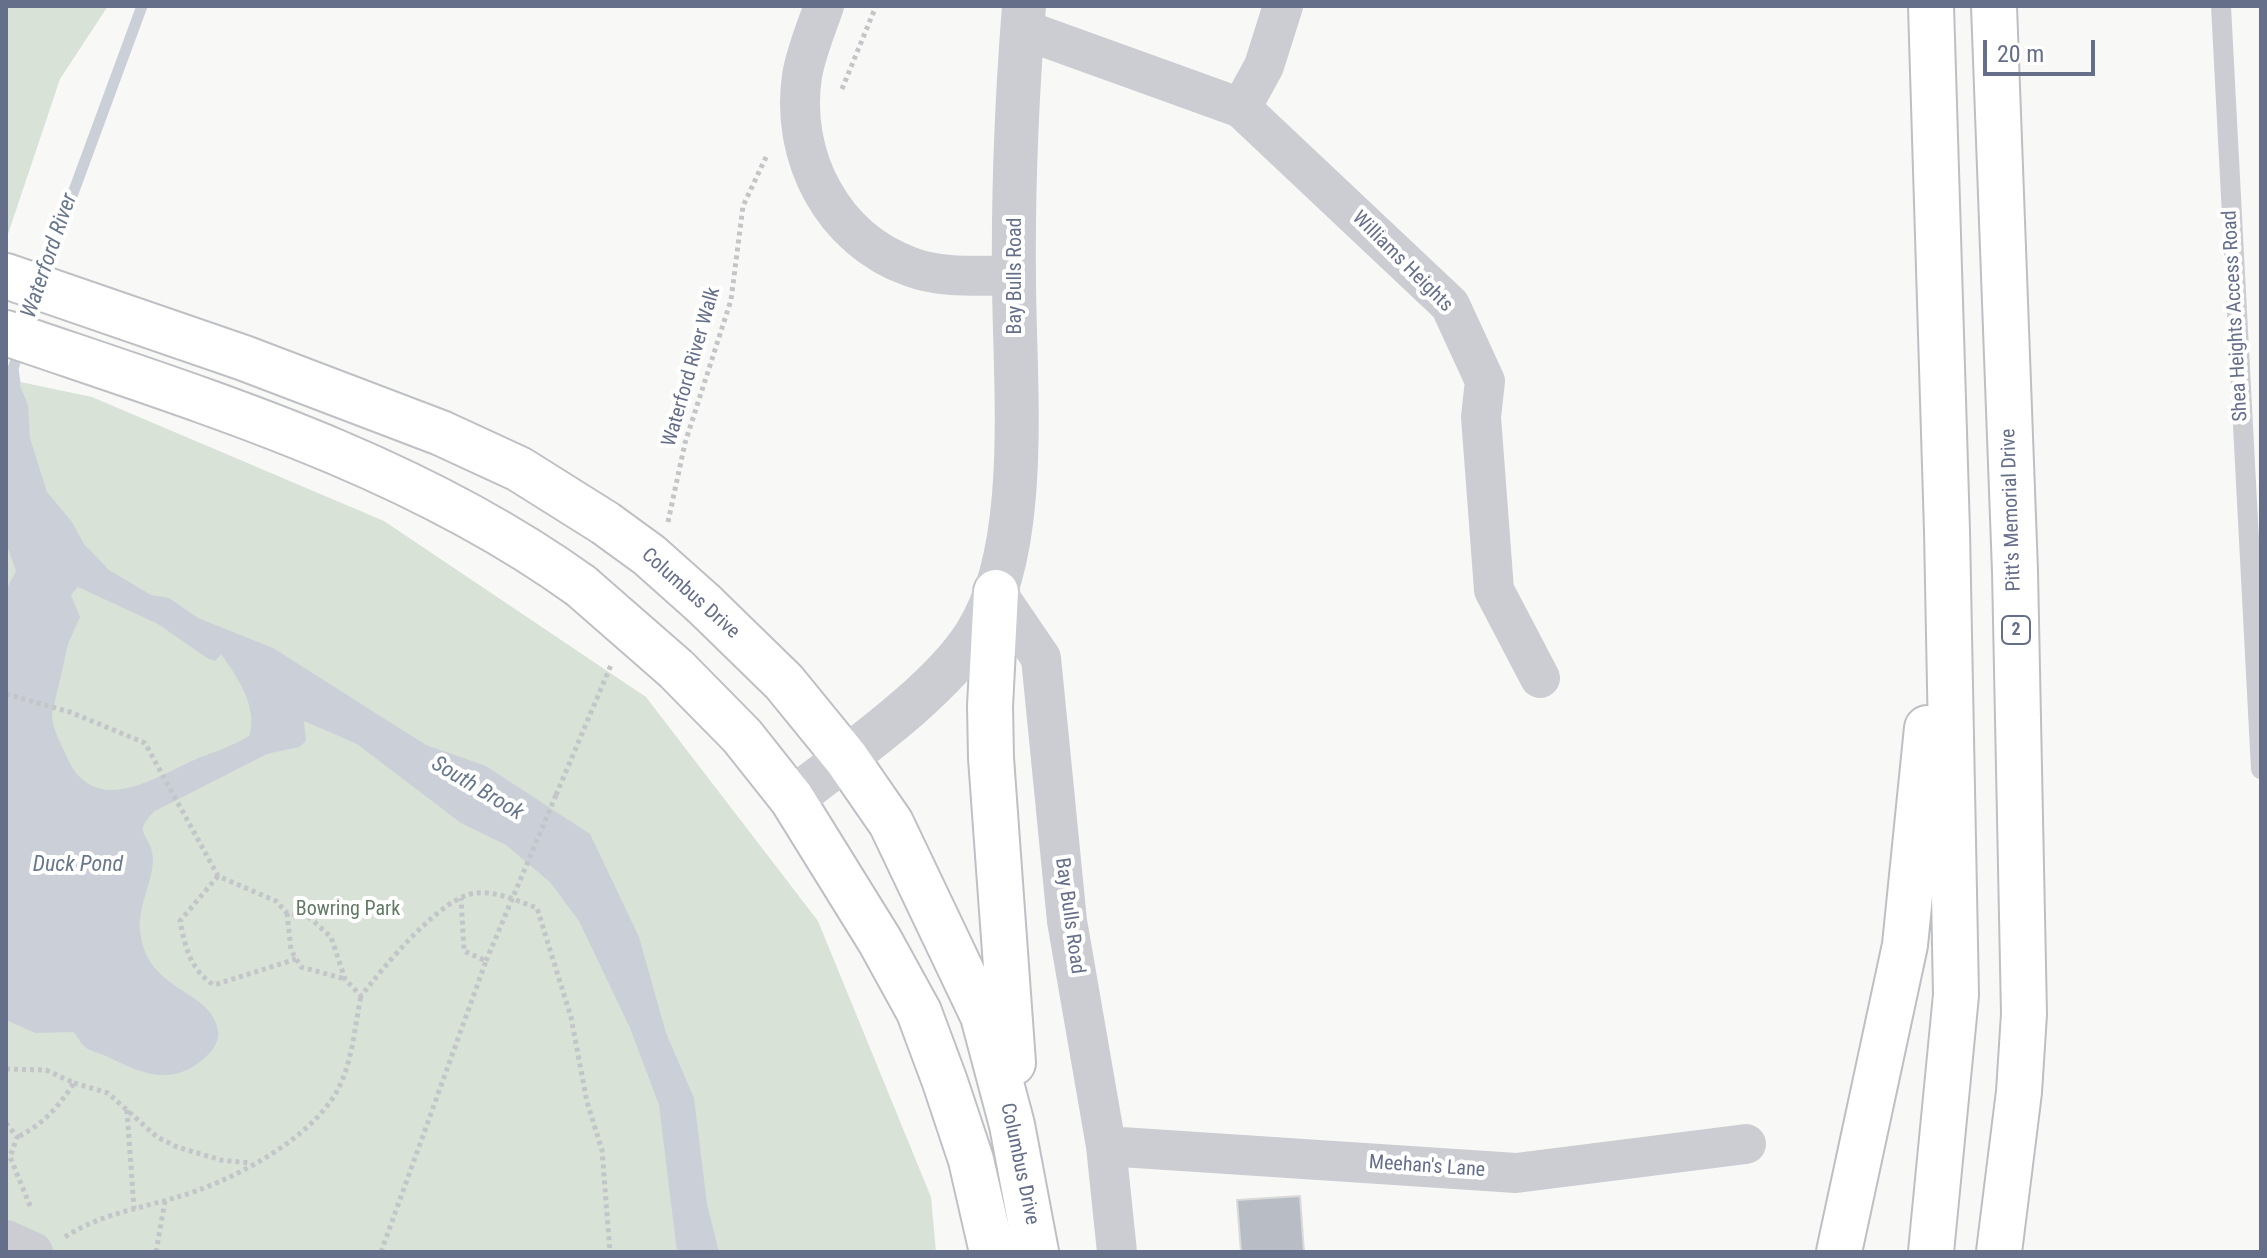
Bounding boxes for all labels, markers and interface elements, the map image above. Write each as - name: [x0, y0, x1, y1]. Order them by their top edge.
- scale bar: [1987, 24, 2099, 74]
- text: 20 m: [1997, 40, 2044, 68]
- water label: Waterford River: [16, 190, 84, 322]
- street label: Williams Heights: [1347, 207, 1457, 317]
- street label: Shea Heights Access Road: [2218, 210, 2254, 422]
- street label: Bay Bulls Road: [1004, 218, 1028, 334]
- street label: Waterford River Walk: [658, 285, 726, 449]
- street label: Pitt's Memorial Drive: [1997, 428, 2027, 592]
- street label: Columbus Drive: [636, 544, 744, 644]
- road number: 2: [2002, 616, 2030, 644]
- water label: South Brook: [426, 751, 528, 827]
- water label: Duck Pond: [33, 852, 123, 878]
- street label: Bay Bulls Road: [1049, 856, 1089, 976]
- park label: Bowring Park: [296, 898, 400, 922]
- street label: Columbus Drive: [994, 1101, 1044, 1227]
- street label: Meehan's Lane: [1368, 1151, 1486, 1183]

